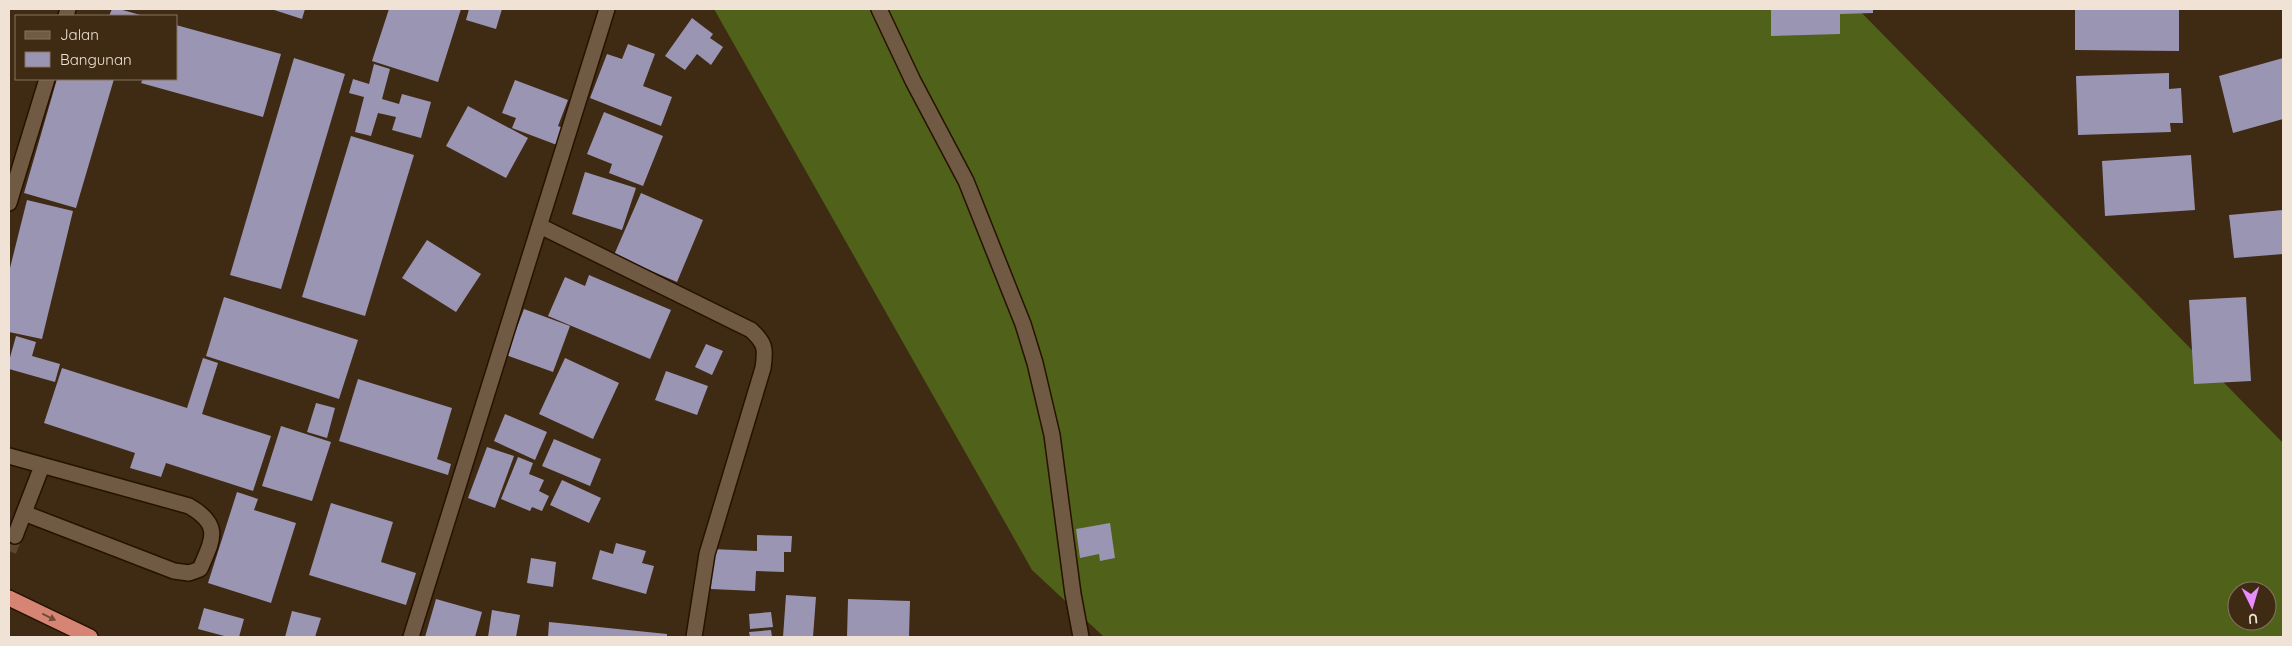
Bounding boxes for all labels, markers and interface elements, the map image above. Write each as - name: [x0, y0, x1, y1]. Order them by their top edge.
- legend: [15, 15, 178, 80]
- text: Jalan: [60, 25, 99, 44]
- text: Bangunan: [60, 50, 132, 69]
- north arrow: [2227, 581, 2277, 631]
- text: U: [2247, 610, 2259, 628]
- one-way arrow: [42, 613, 57, 622]

